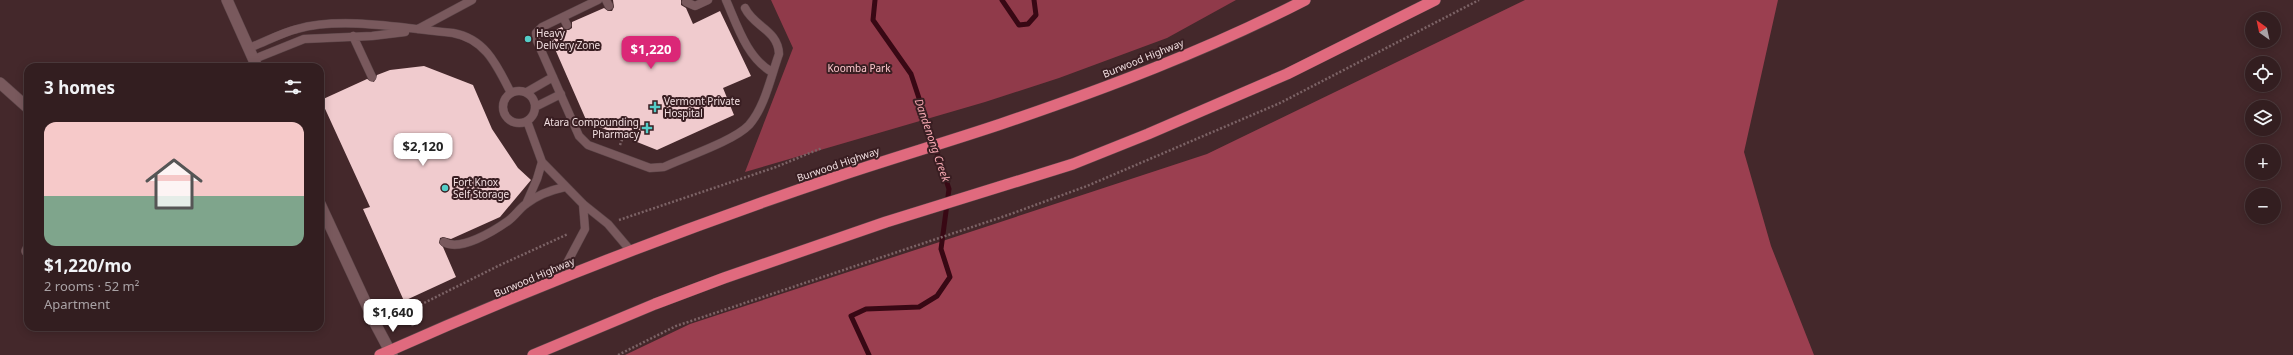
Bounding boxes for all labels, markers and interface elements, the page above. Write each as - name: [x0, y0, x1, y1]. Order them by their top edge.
- north arrow: [2245, 12, 2281, 48]
- map controls: [2245, 12, 2281, 224]
- place label: Heavy Delivery Zone: [536, 26, 601, 52]
- marker: Heavy Delivery Zone: [523, 34, 533, 44]
- street label: Burwood Highway: [1100, 35, 1187, 81]
- pin: $1,220: [618, 36, 684, 70]
- text: $1,220: [631, 40, 671, 58]
- button: locate: [2245, 56, 2281, 92]
- park label: Koomba Park: [827, 61, 891, 75]
- text: 3 homes: [44, 76, 115, 99]
- icon: filters: [282, 76, 304, 98]
- place label: Vermont Private Hospital: [664, 94, 740, 120]
- water label: Dandenong Creek: [912, 96, 954, 184]
- button: layers: [2245, 100, 2281, 136]
- marker: Vermont Private Hospital: [649, 101, 661, 113]
- place label: Atara Compounding Pharmacy: [544, 115, 640, 141]
- marker: Atara Compounding Pharmacy: [642, 123, 652, 133]
- pin: $2,120: [390, 133, 456, 167]
- text: $2,120: [403, 137, 443, 155]
- street label: Burwood Highway: [795, 143, 882, 185]
- button: +: [2245, 144, 2281, 180]
- icon: home: [138, 148, 210, 220]
- place label: Fort Knox Self Storage: [453, 175, 510, 201]
- marker: Fort Knox Self Storage: [440, 183, 450, 193]
- button: −: [2245, 188, 2281, 224]
- street label: Burwood Highway: [491, 253, 577, 300]
- text: $1,220/mo: [44, 254, 132, 277]
- text: 2 rooms · 52 m²: [44, 277, 139, 295]
- text: Apartment: [44, 295, 110, 313]
- pin: $1,640: [360, 299, 426, 333]
- text: $1,640: [373, 303, 413, 321]

